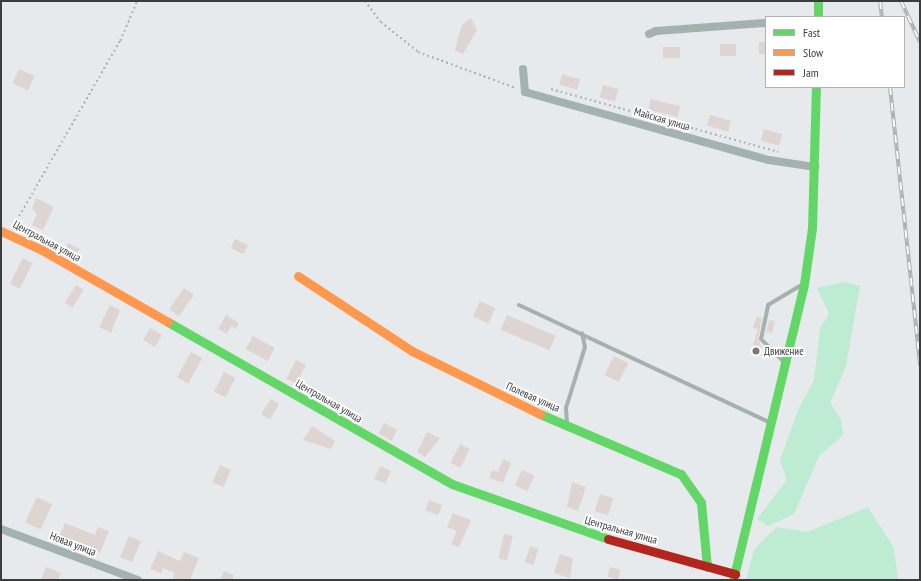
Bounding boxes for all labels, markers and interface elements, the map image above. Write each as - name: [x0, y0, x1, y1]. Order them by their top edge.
- legend: [765, 16, 905, 88]
- text: Fast: [803, 25, 820, 40]
- text: Slow: [803, 45, 823, 60]
- text: Jam: [803, 65, 819, 80]
- street label: Майская улица: [632, 105, 692, 133]
- street label: Центральная улица: [11, 218, 83, 264]
- place label: Движение: [764, 344, 804, 358]
- marker: Движение: [751, 346, 761, 356]
- street label: Центральная улица: [293, 377, 365, 425]
- street label: Полевая улица: [504, 379, 562, 415]
- street label: Центральная улица: [583, 513, 659, 547]
- street label: Новая улица: [48, 529, 98, 559]

